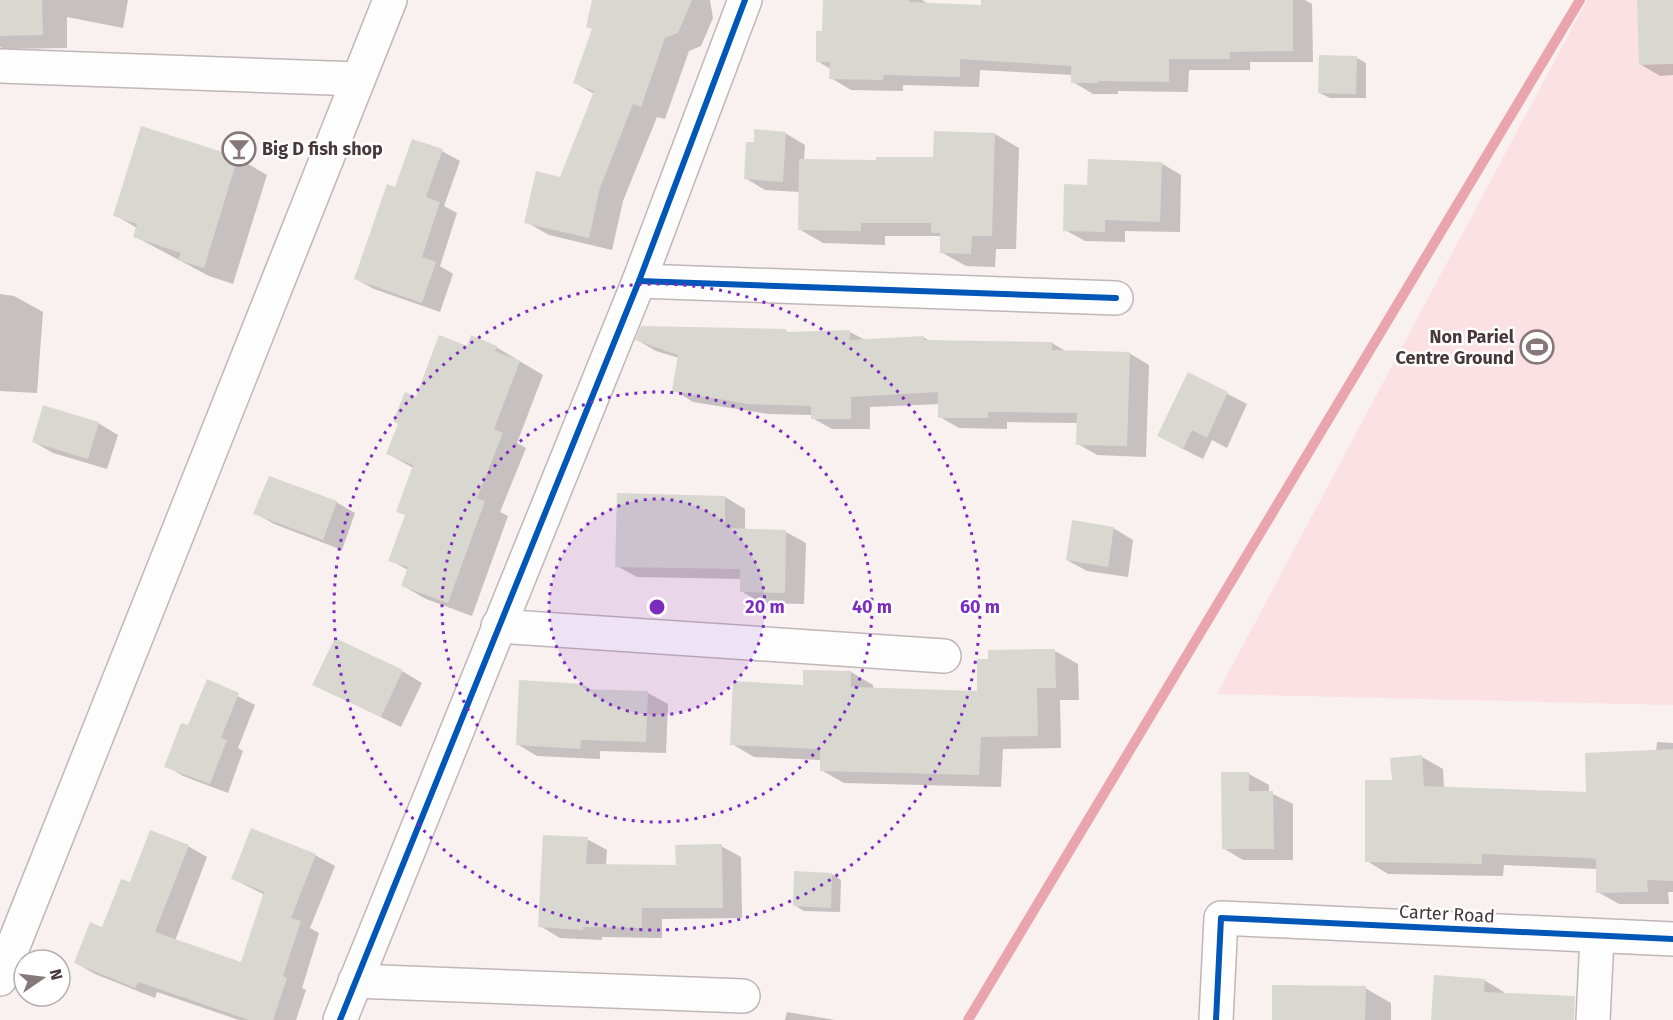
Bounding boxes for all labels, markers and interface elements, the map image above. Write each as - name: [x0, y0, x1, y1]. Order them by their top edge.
- bar icon: Big D fish shop: [221, 131, 257, 167]
- place label: Big D fish shop: [262, 138, 383, 160]
- place label: Non Pariel Centre Ground: [1396, 326, 1515, 369]
- sports icon: Non Pariel Centre Ground: [1519, 329, 1555, 365]
- text: 20 m: [745, 596, 785, 618]
- text: 40 m: [852, 596, 892, 618]
- text: 60 m: [960, 596, 1000, 618]
- centre of rings: [647, 597, 667, 617]
- street label: Carter Road: [1399, 901, 1495, 927]
- north arrow: [12, 948, 72, 1008]
- text: N: [46, 967, 67, 982]

